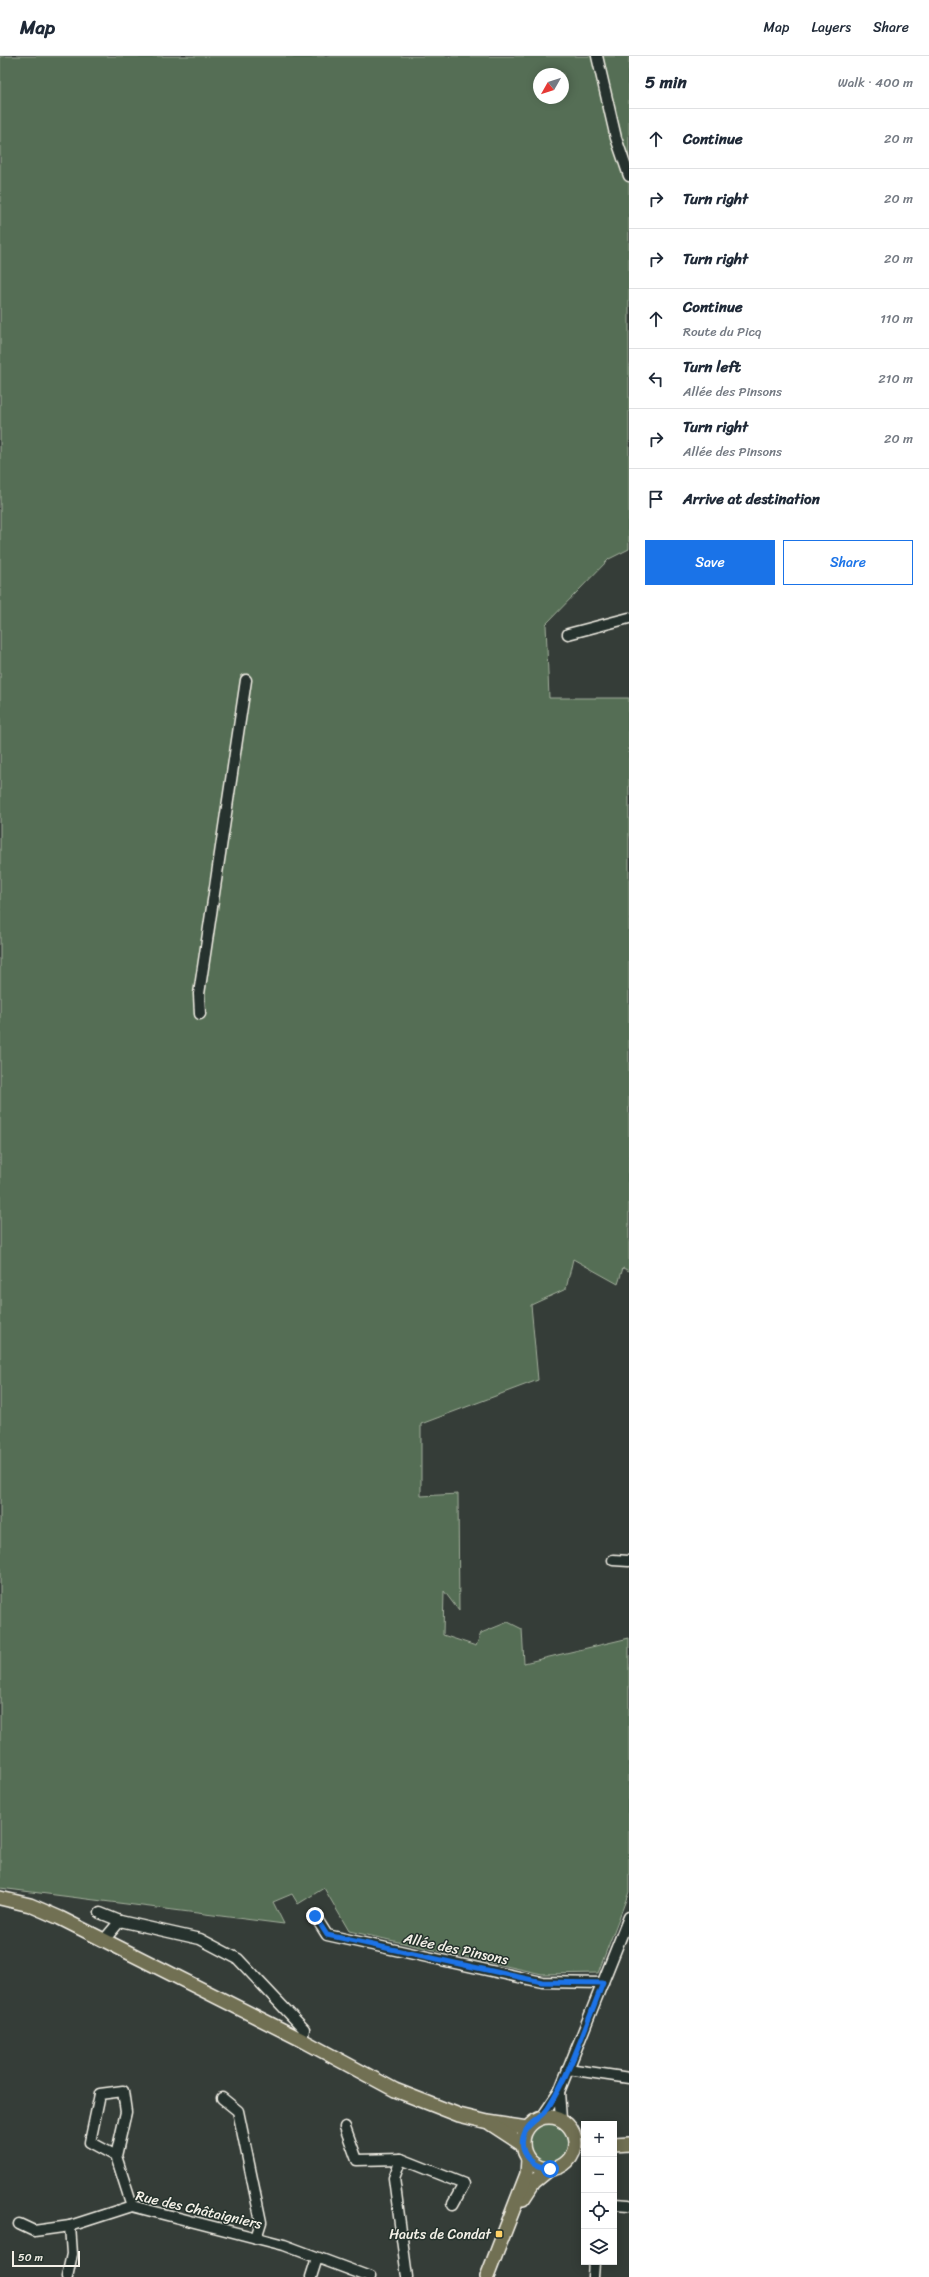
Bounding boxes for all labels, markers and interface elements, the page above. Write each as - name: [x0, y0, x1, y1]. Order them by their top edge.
- text: Map: [20, 11, 55, 44]
- text: Map: [764, 15, 789, 40]
- text: Layers: [811, 15, 851, 40]
- text: Share: [873, 15, 909, 40]
- text: 5 min: [645, 67, 687, 97]
- north arrow: [533, 68, 569, 104]
- text: Walk · 400 m: [838, 71, 913, 94]
- text: Continue: [683, 126, 743, 152]
- text: 20 m: [884, 127, 913, 150]
- icon: ahead: [645, 128, 667, 150]
- text: Turn right: [683, 186, 748, 212]
- text: 20 m: [884, 187, 913, 210]
- icon: right: [645, 188, 667, 210]
- text: Turn right: [683, 246, 748, 272]
- text: 20 m: [884, 247, 913, 270]
- icon: right: [645, 248, 667, 270]
- text: Continue: [683, 294, 743, 320]
- text: 110 m: [880, 307, 913, 330]
- icon: ahead: [645, 308, 667, 330]
- text: Route du Picq: [683, 320, 761, 343]
- text: Turn left: [683, 354, 741, 380]
- text: 210 m: [878, 367, 913, 390]
- icon: left: [645, 368, 667, 390]
- text: Allée des Pinsons: [683, 380, 782, 403]
- text: Turn right: [683, 414, 748, 440]
- text: 20 m: [884, 427, 913, 450]
- icon: right: [645, 428, 667, 450]
- text: Allée des Pinsons: [683, 440, 782, 463]
- text: Arrive at destination: [683, 486, 820, 512]
- icon: arrive: [645, 488, 667, 510]
- button: Save: [645, 540, 775, 585]
- button: Share: [783, 540, 913, 585]
- route end: [306, 1907, 324, 1925]
- street label: Allée des Pinsons: [400, 1925, 511, 1972]
- map controls: [581, 2121, 617, 2265]
- button: +: [581, 2121, 617, 2157]
- button: −: [581, 2157, 617, 2193]
- route start: [541, 2160, 559, 2178]
- street label: Rue des Châtaigniers: [133, 2183, 265, 2237]
- button: locate: [581, 2193, 617, 2229]
- place label: Hauts de Condat: [389, 2222, 492, 2247]
- marker: Hauts de Condat: [494, 2229, 504, 2239]
- button: layers: [581, 2229, 617, 2265]
- text: 50 m: [18, 2248, 43, 2267]
- scale bar: [12, 2249, 80, 2268]

